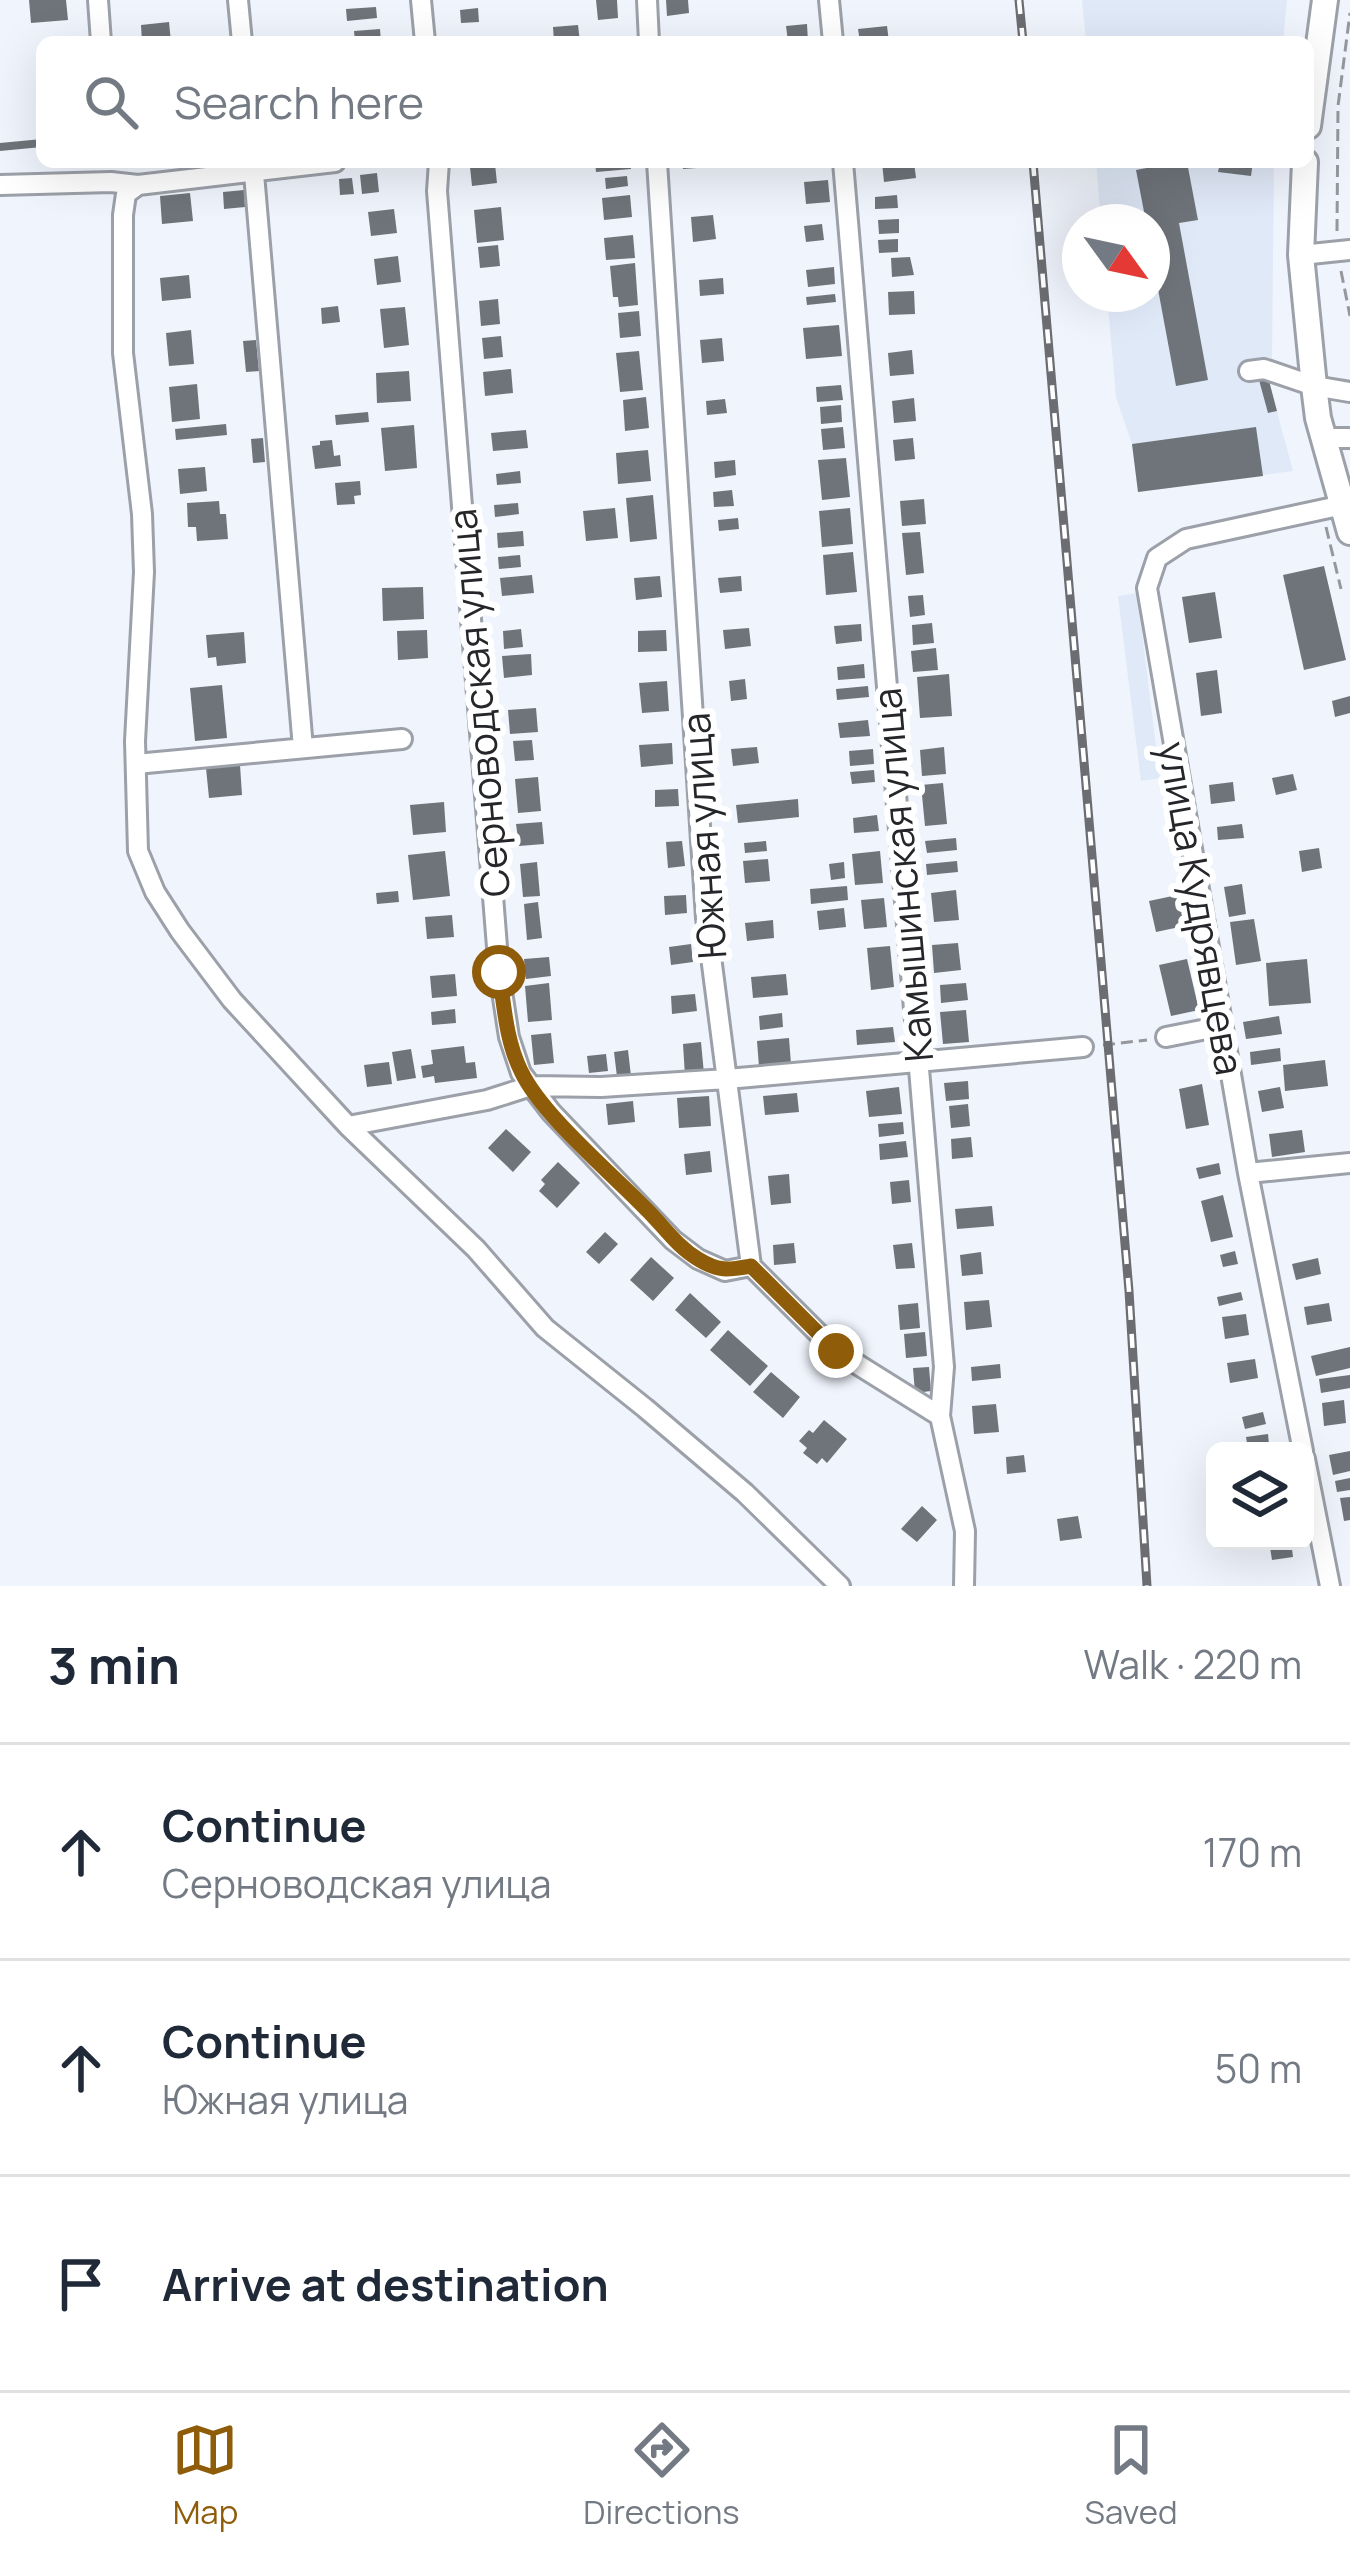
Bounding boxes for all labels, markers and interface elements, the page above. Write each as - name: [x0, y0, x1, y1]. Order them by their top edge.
- search box: [36, 36, 1314, 168]
- icon: search: [78, 69, 144, 135]
- text: Search here: [174, 71, 424, 133]
- north arrow: [1062, 204, 1170, 312]
- street label: Серноводская улица: [434, 507, 522, 899]
- street label: Камышинская улица: [859, 686, 945, 1064]
- street label: Южная улица: [667, 711, 739, 961]
- street label: улица Кудрявцева: [1146, 737, 1258, 1079]
- route start: [472, 945, 526, 999]
- route end: [809, 1324, 863, 1378]
- map controls: [1206, 1442, 1314, 1550]
- button: layers: [1206, 1442, 1314, 1550]
- text: 3 min: [48, 1630, 180, 1699]
- text: Walk · 220 m: [1084, 1637, 1302, 1691]
- text: Continue: [162, 1794, 367, 1856]
- icon: ahead: [48, 1819, 114, 1885]
- text: 170 m: [1203, 1825, 1302, 1879]
- text: Серноводская улица: [162, 1856, 551, 1910]
- text: Continue: [162, 2010, 367, 2072]
- icon: ahead: [48, 2035, 114, 2101]
- text: 50 m: [1215, 2041, 1302, 2095]
- text: Южная улица: [162, 2072, 408, 2126]
- icon: arrive: [48, 2251, 114, 2317]
- text: Arrive at destination: [162, 2253, 609, 2315]
- tab: Map: [172, 2417, 238, 2534]
- tab: Directions: [583, 2417, 740, 2534]
- tab: Saved: [1085, 2417, 1178, 2534]

